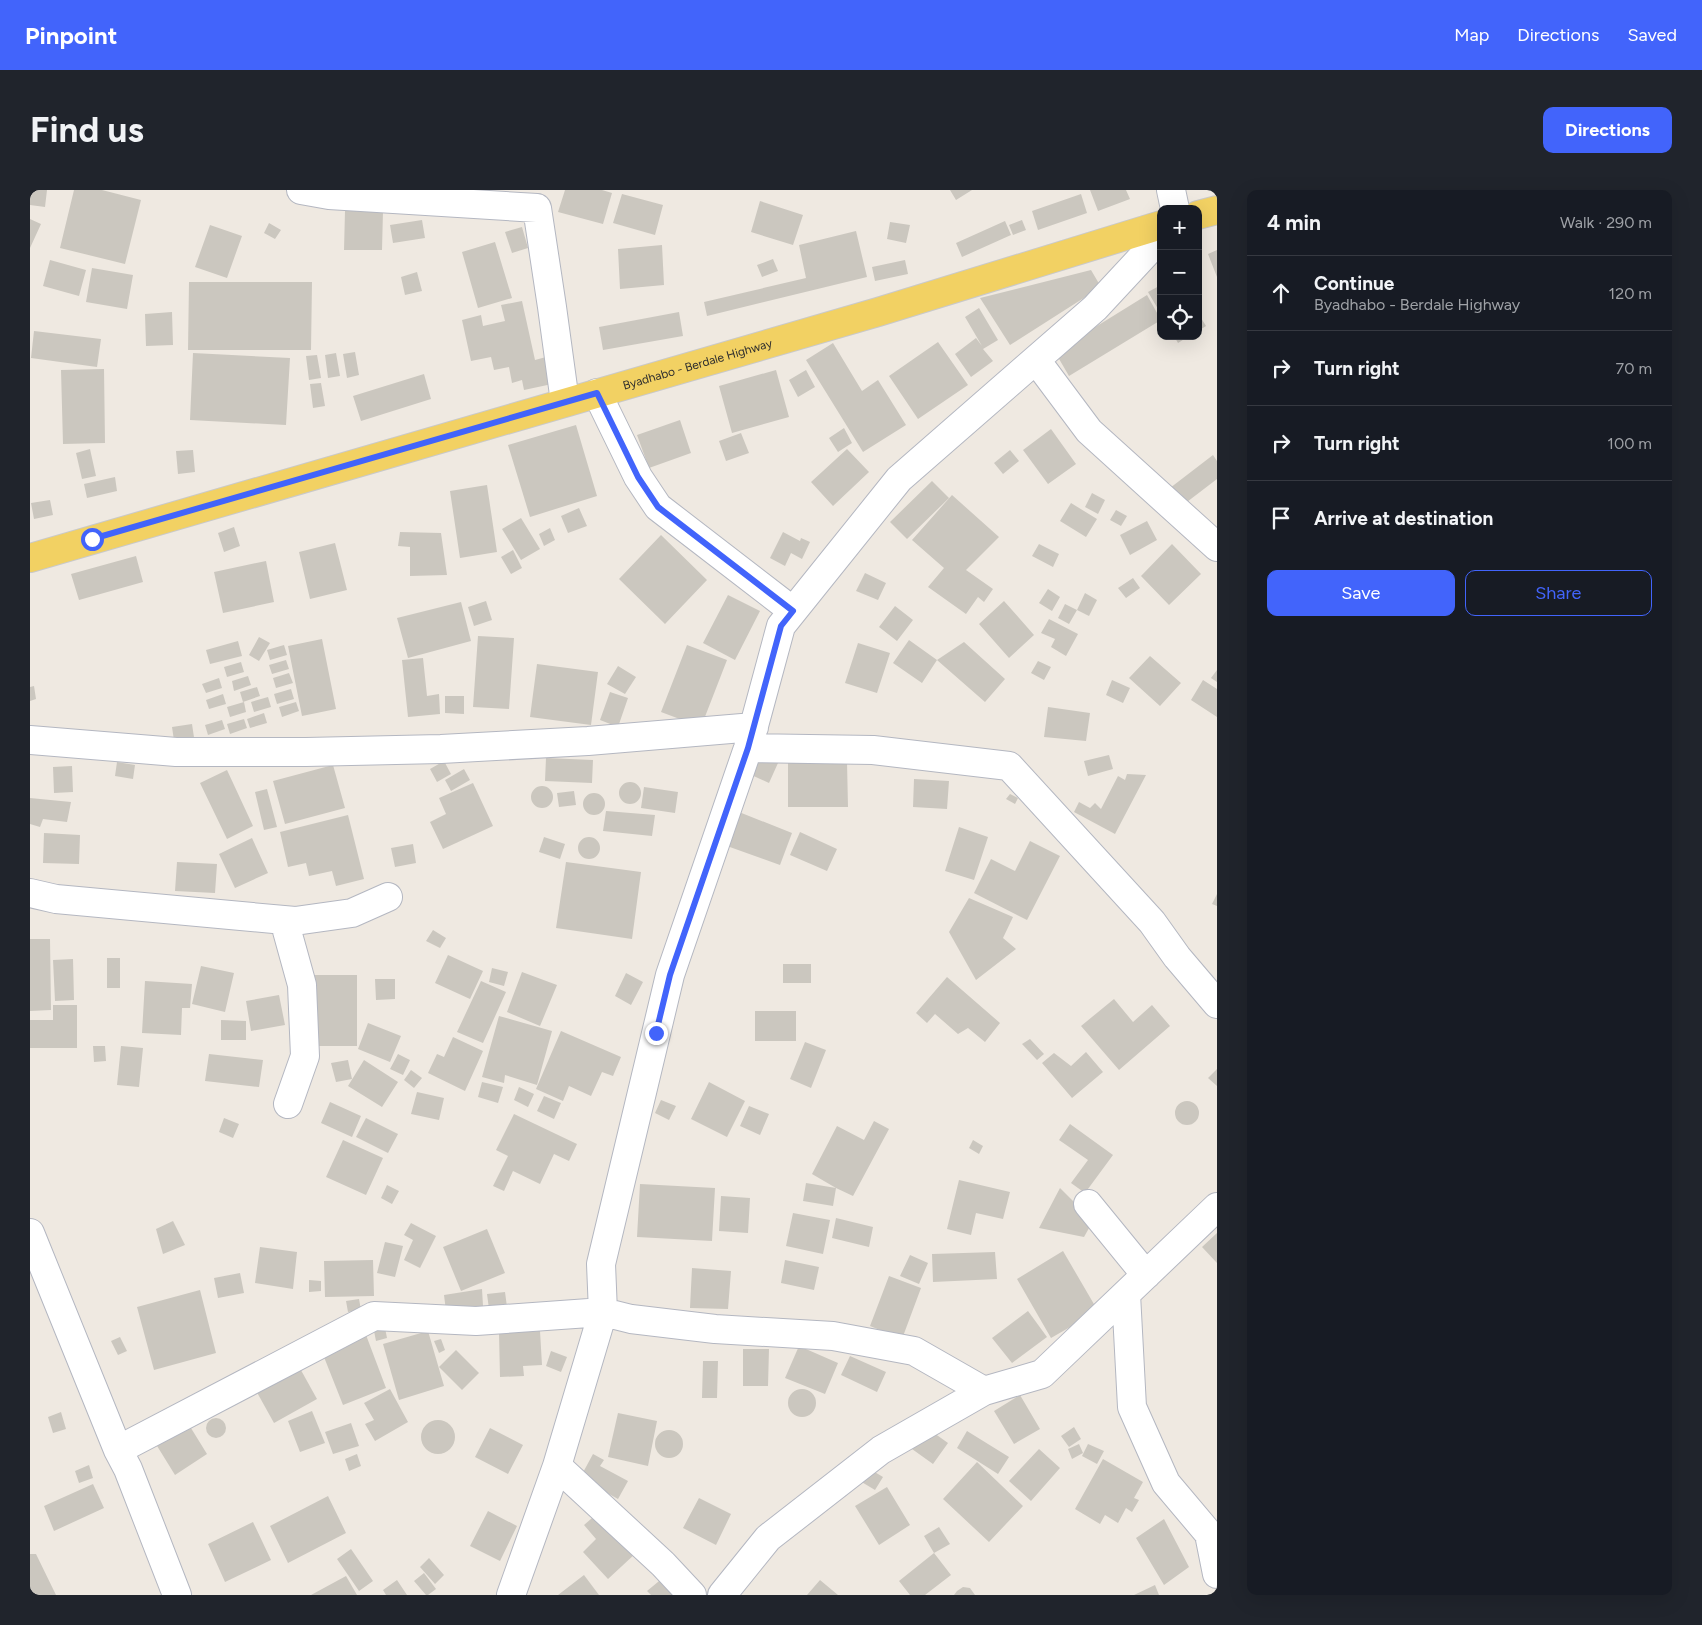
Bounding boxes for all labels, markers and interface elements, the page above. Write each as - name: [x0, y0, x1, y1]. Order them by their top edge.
- text: Pinpoint: [25, 21, 117, 50]
- text: Map: [1454, 24, 1489, 46]
- text: Directions: [1517, 24, 1599, 46]
- text: Saved: [1627, 24, 1677, 46]
- button: Directions: [1543, 107, 1672, 153]
- text: Find us: [30, 109, 144, 151]
- map controls: [1157, 205, 1202, 340]
- button: +: [1157, 205, 1202, 250]
- text: 4 min: [1267, 210, 1321, 235]
- text: Walk · 290 m: [1560, 213, 1652, 232]
- button: −: [1157, 250, 1202, 295]
- text: Continue: [1314, 272, 1394, 295]
- icon: ahead: [1267, 279, 1295, 307]
- text: 120 m: [1609, 284, 1652, 303]
- button: locate: [1157, 295, 1202, 340]
- text: Byadhabo - Berdale Highway: [1314, 295, 1520, 314]
- street label: Byadhabo - Berdale Highway: [621, 336, 774, 393]
- icon: right: [1267, 354, 1295, 382]
- text: Turn right: [1314, 357, 1400, 380]
- text: 70 m: [1616, 359, 1652, 378]
- icon: right: [1267, 429, 1295, 457]
- text: Turn right: [1314, 432, 1400, 455]
- text: 100 m: [1607, 434, 1652, 453]
- icon: arrive: [1267, 504, 1295, 532]
- text: Arrive at destination: [1314, 507, 1493, 530]
- route start: [81, 528, 104, 551]
- button: Save: [1267, 570, 1455, 616]
- button: Share: [1465, 570, 1652, 616]
- route end: [645, 1022, 668, 1045]

